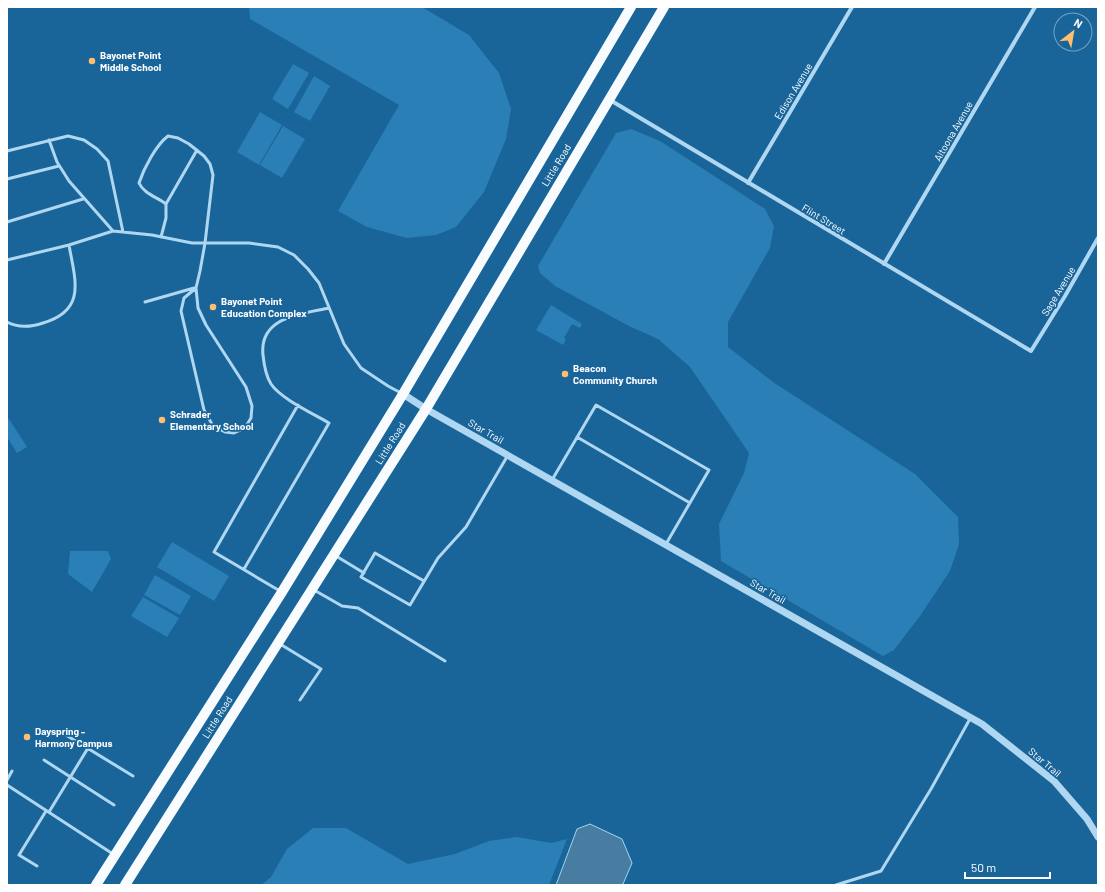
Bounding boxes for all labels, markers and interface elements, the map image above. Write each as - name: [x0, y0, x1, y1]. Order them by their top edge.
- north arrow: [1053, 12, 1093, 52]
- text: N: [1072, 16, 1085, 30]
- place label: Bayonet Point Middle School: [100, 49, 161, 73]
- marker: Bayonet Point Middle School: [87, 56, 97, 66]
- street label: Edison Avenue: [772, 61, 814, 121]
- street label: Altoona Avenue: [931, 99, 975, 163]
- street label: Little Road: [539, 142, 573, 188]
- street label: Flint Street: [800, 201, 848, 237]
- street label: Sage Avenue: [1039, 264, 1077, 318]
- place label: Bayonet Point Education Complex: [221, 295, 307, 319]
- marker: Bayonet Point Education Complex: [208, 302, 218, 312]
- place label: Beacon Community Church: [573, 362, 657, 386]
- marker: Beacon Community Church: [560, 369, 570, 379]
- place label: Schrader Elementary School: [170, 408, 253, 432]
- marker: Schrader Elementary School: [157, 415, 167, 425]
- street label: Star Trail: [466, 416, 506, 446]
- street label: Little Road: [372, 420, 408, 466]
- street label: Star Trail: [748, 576, 788, 606]
- street label: Little Road: [199, 694, 235, 740]
- place label: Dayspring - Harmony Campus: [35, 725, 112, 749]
- marker: Dayspring - Harmony Campus: [22, 732, 32, 742]
- street label: Star Trail: [1026, 745, 1064, 779]
- scale bar: [965, 854, 1050, 880]
- text: 50 m: [971, 860, 996, 874]

